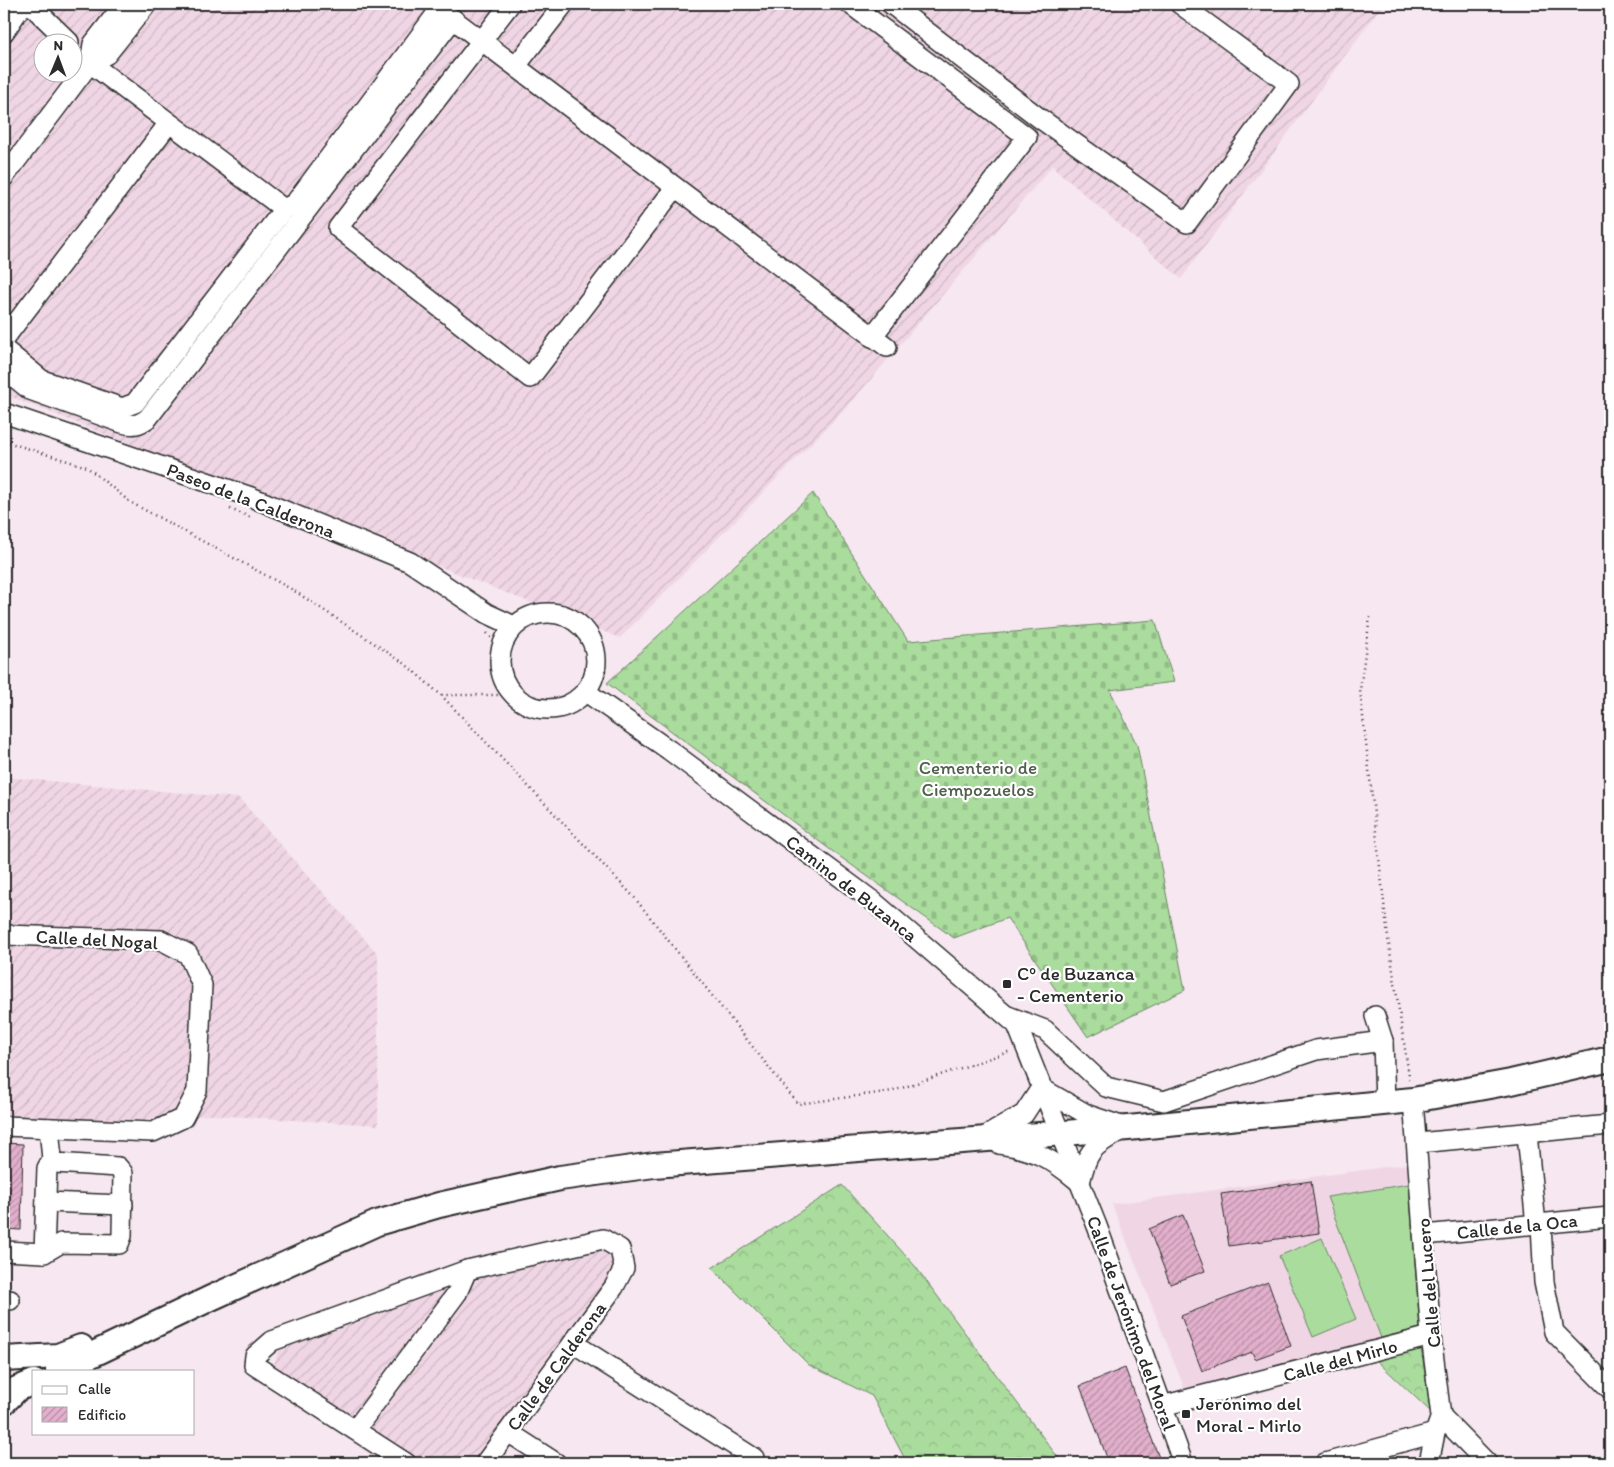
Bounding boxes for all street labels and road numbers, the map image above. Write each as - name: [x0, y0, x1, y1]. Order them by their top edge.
- street label: Paseo de la Calderona: [163, 458, 338, 543]
- street label: Camino de Buzanca: [781, 830, 922, 947]
- street label: Calle del Nogal: [35, 925, 159, 954]
- street label: Calle de la Oca: [1456, 1209, 1579, 1244]
- street label: Calle de Jerónimo del Moral: [1082, 1213, 1181, 1434]
- street label: Calle del Lucero: [1411, 1217, 1446, 1349]
- street label: Calle de Calderona: [502, 1297, 611, 1436]
- street label: Calle del Mirlo: [1280, 1334, 1400, 1387]

